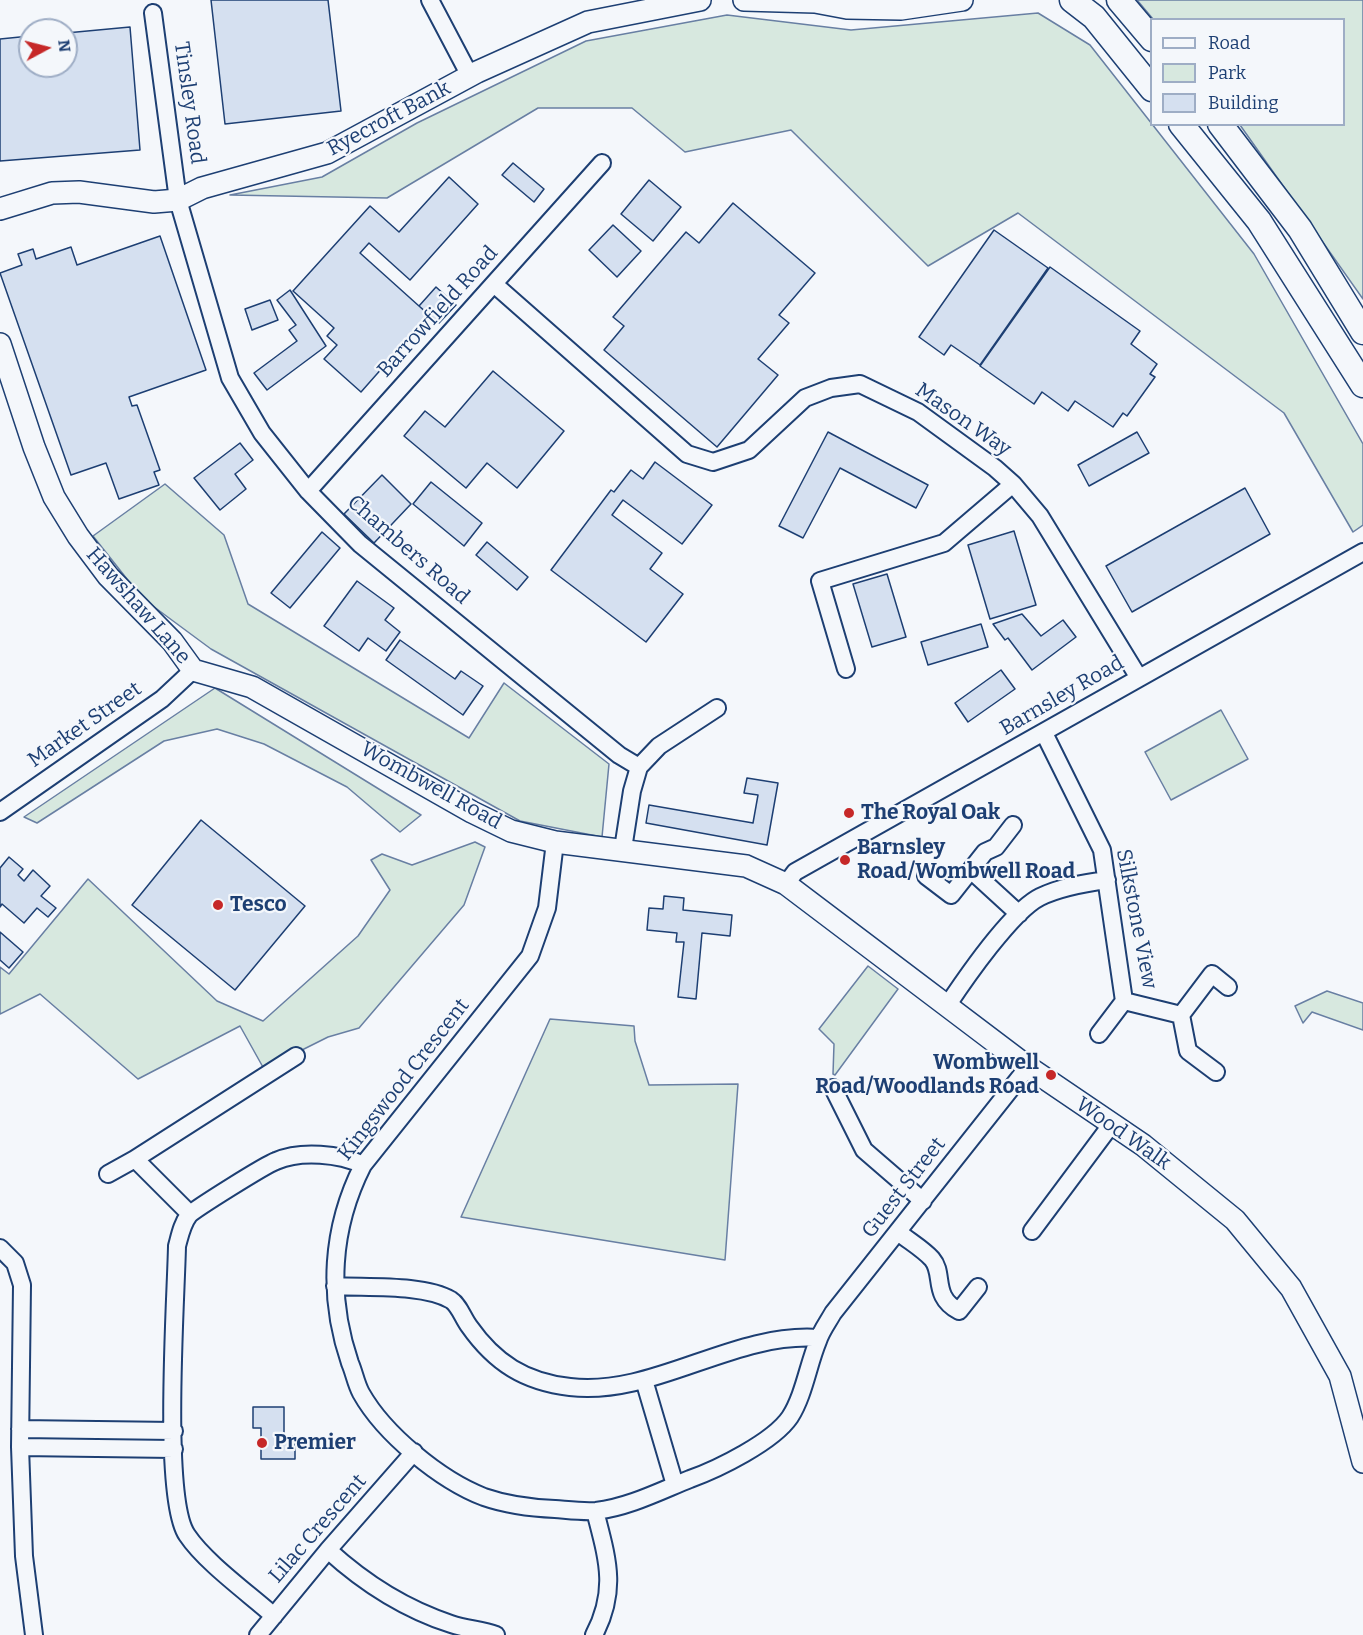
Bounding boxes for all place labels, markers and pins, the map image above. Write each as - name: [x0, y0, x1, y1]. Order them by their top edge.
- place label: The Royal Oak: [861, 800, 1000, 826]
- marker: The Royal Oak: [842, 806, 856, 820]
- place label: Barnsley Road/Wombwell Road: [857, 835, 1075, 885]
- marker: Barnsley Road/Wombwell Road: [838, 853, 852, 867]
- place label: Tesco: [230, 892, 286, 918]
- marker: Tesco: [211, 898, 225, 912]
- place label: Wombwell Road/Woodlands Road: [815, 1050, 1039, 1100]
- marker: Wombwell Road/Woodlands Road: [1044, 1068, 1058, 1082]
- place label: Premier: [274, 1430, 356, 1456]
- marker: Premier: [255, 1436, 269, 1450]

